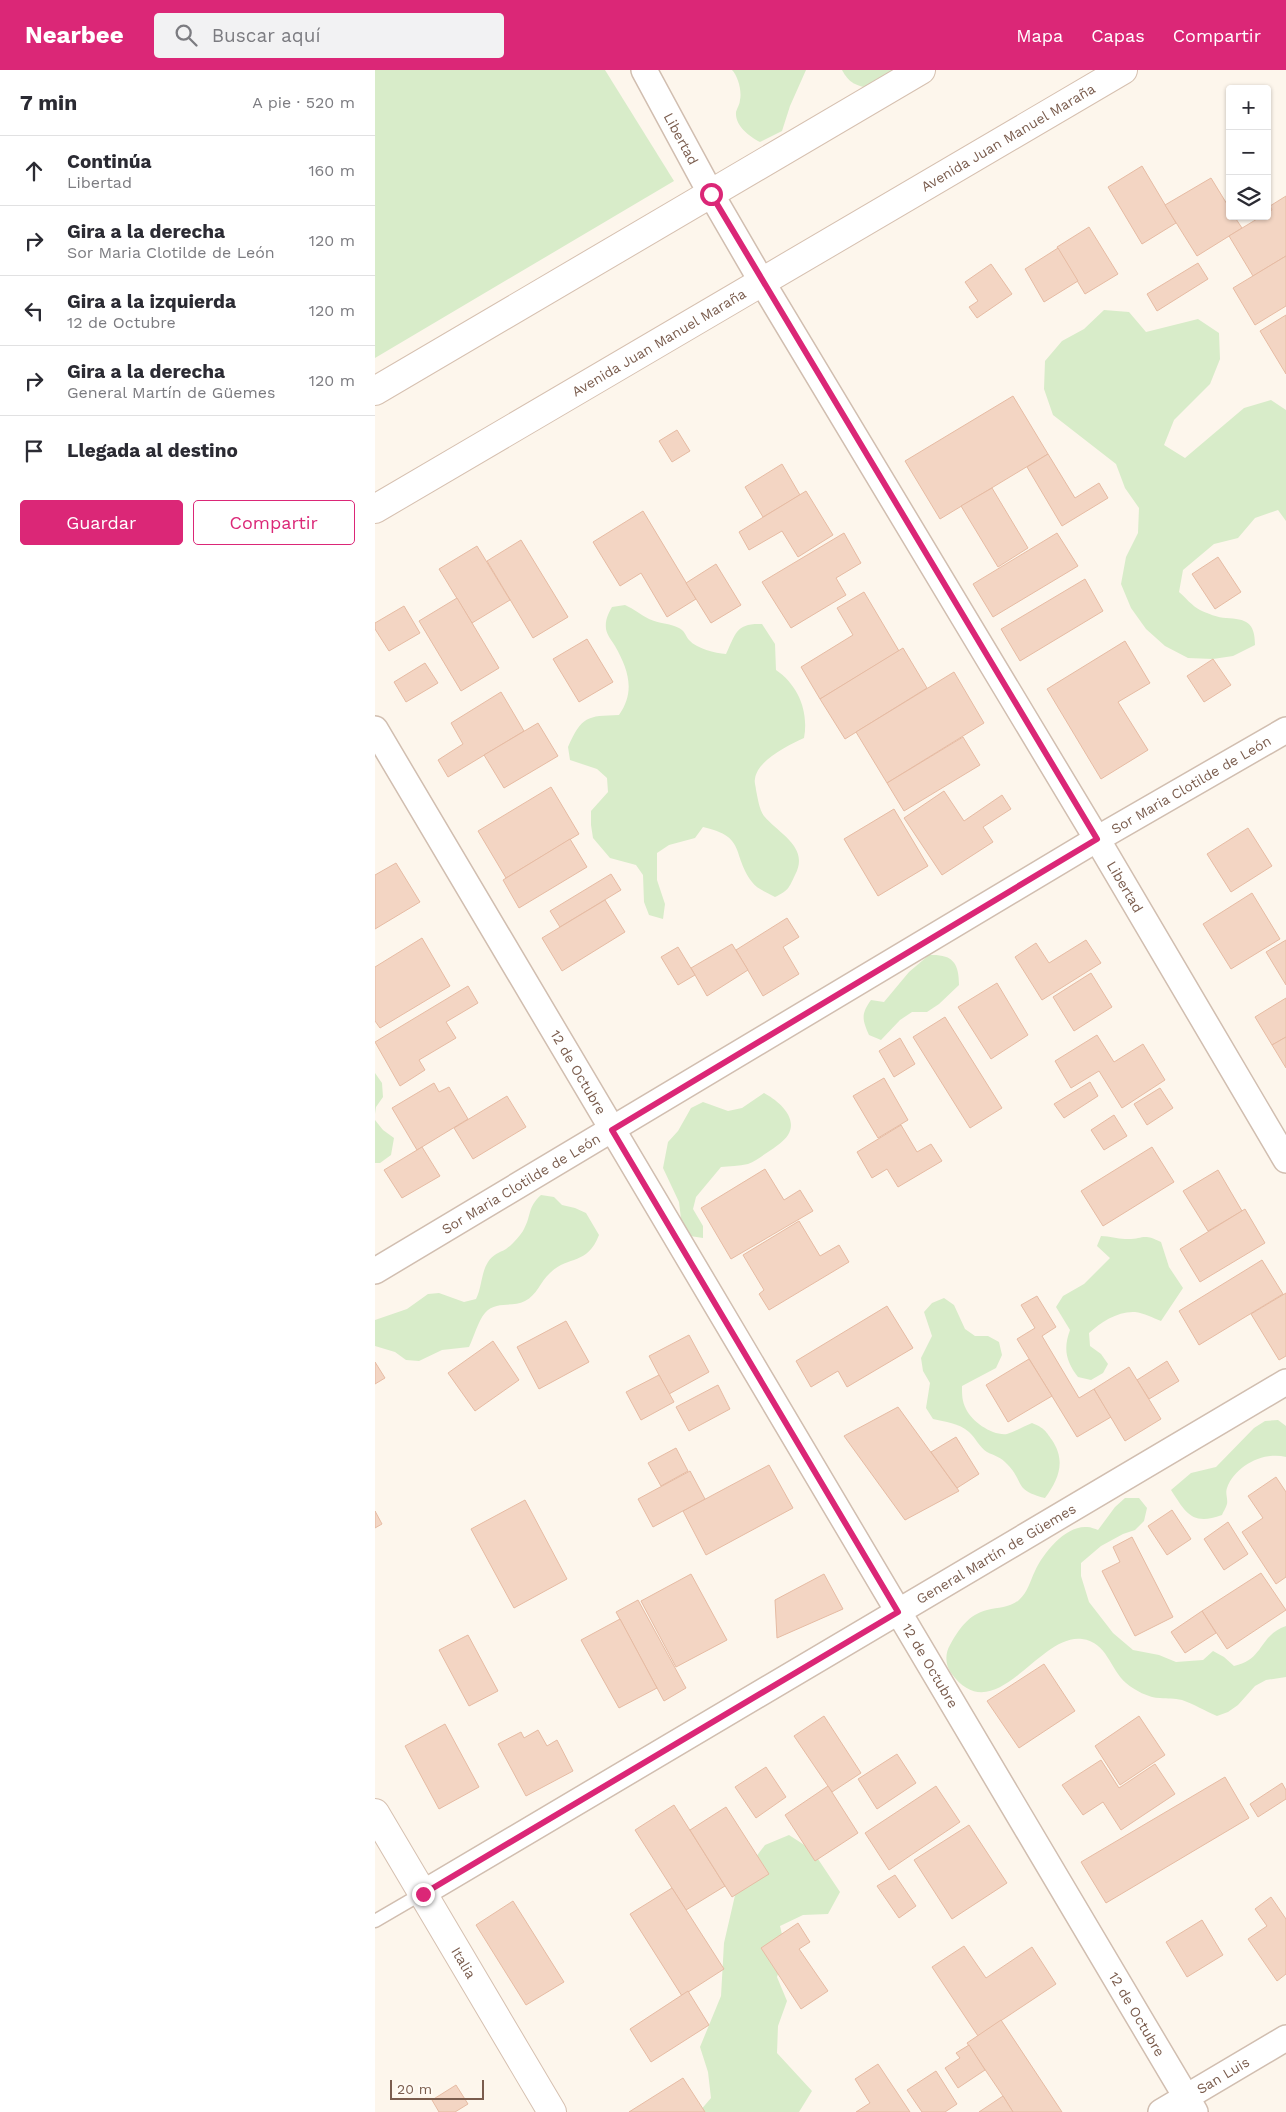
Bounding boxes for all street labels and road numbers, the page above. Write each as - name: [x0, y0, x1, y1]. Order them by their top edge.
- street label: Avenida Juan Manuel Maraña: [918, 80, 1098, 195]
- street label: Libertad: [661, 110, 702, 167]
- street label: Avenida Juan Manuel Maraña: [569, 285, 749, 400]
- street label: Sor Maria Clotilde de León: [1108, 732, 1274, 837]
- street label: Libertad: [1104, 858, 1146, 915]
- street label: 12 de Octubre: [547, 1027, 610, 1117]
- street label: Sor Maria Clotilde de León: [439, 1130, 603, 1237]
- street label: General Martín de Güemes: [913, 1500, 1079, 1607]
- street label: 12 de Octubre: [899, 1621, 962, 1711]
- street label: Italia: [448, 1944, 479, 1981]
- street label: 12 de Octubre: [1106, 1969, 1168, 2059]
- street label: San Luis: [1194, 2054, 1252, 2097]

